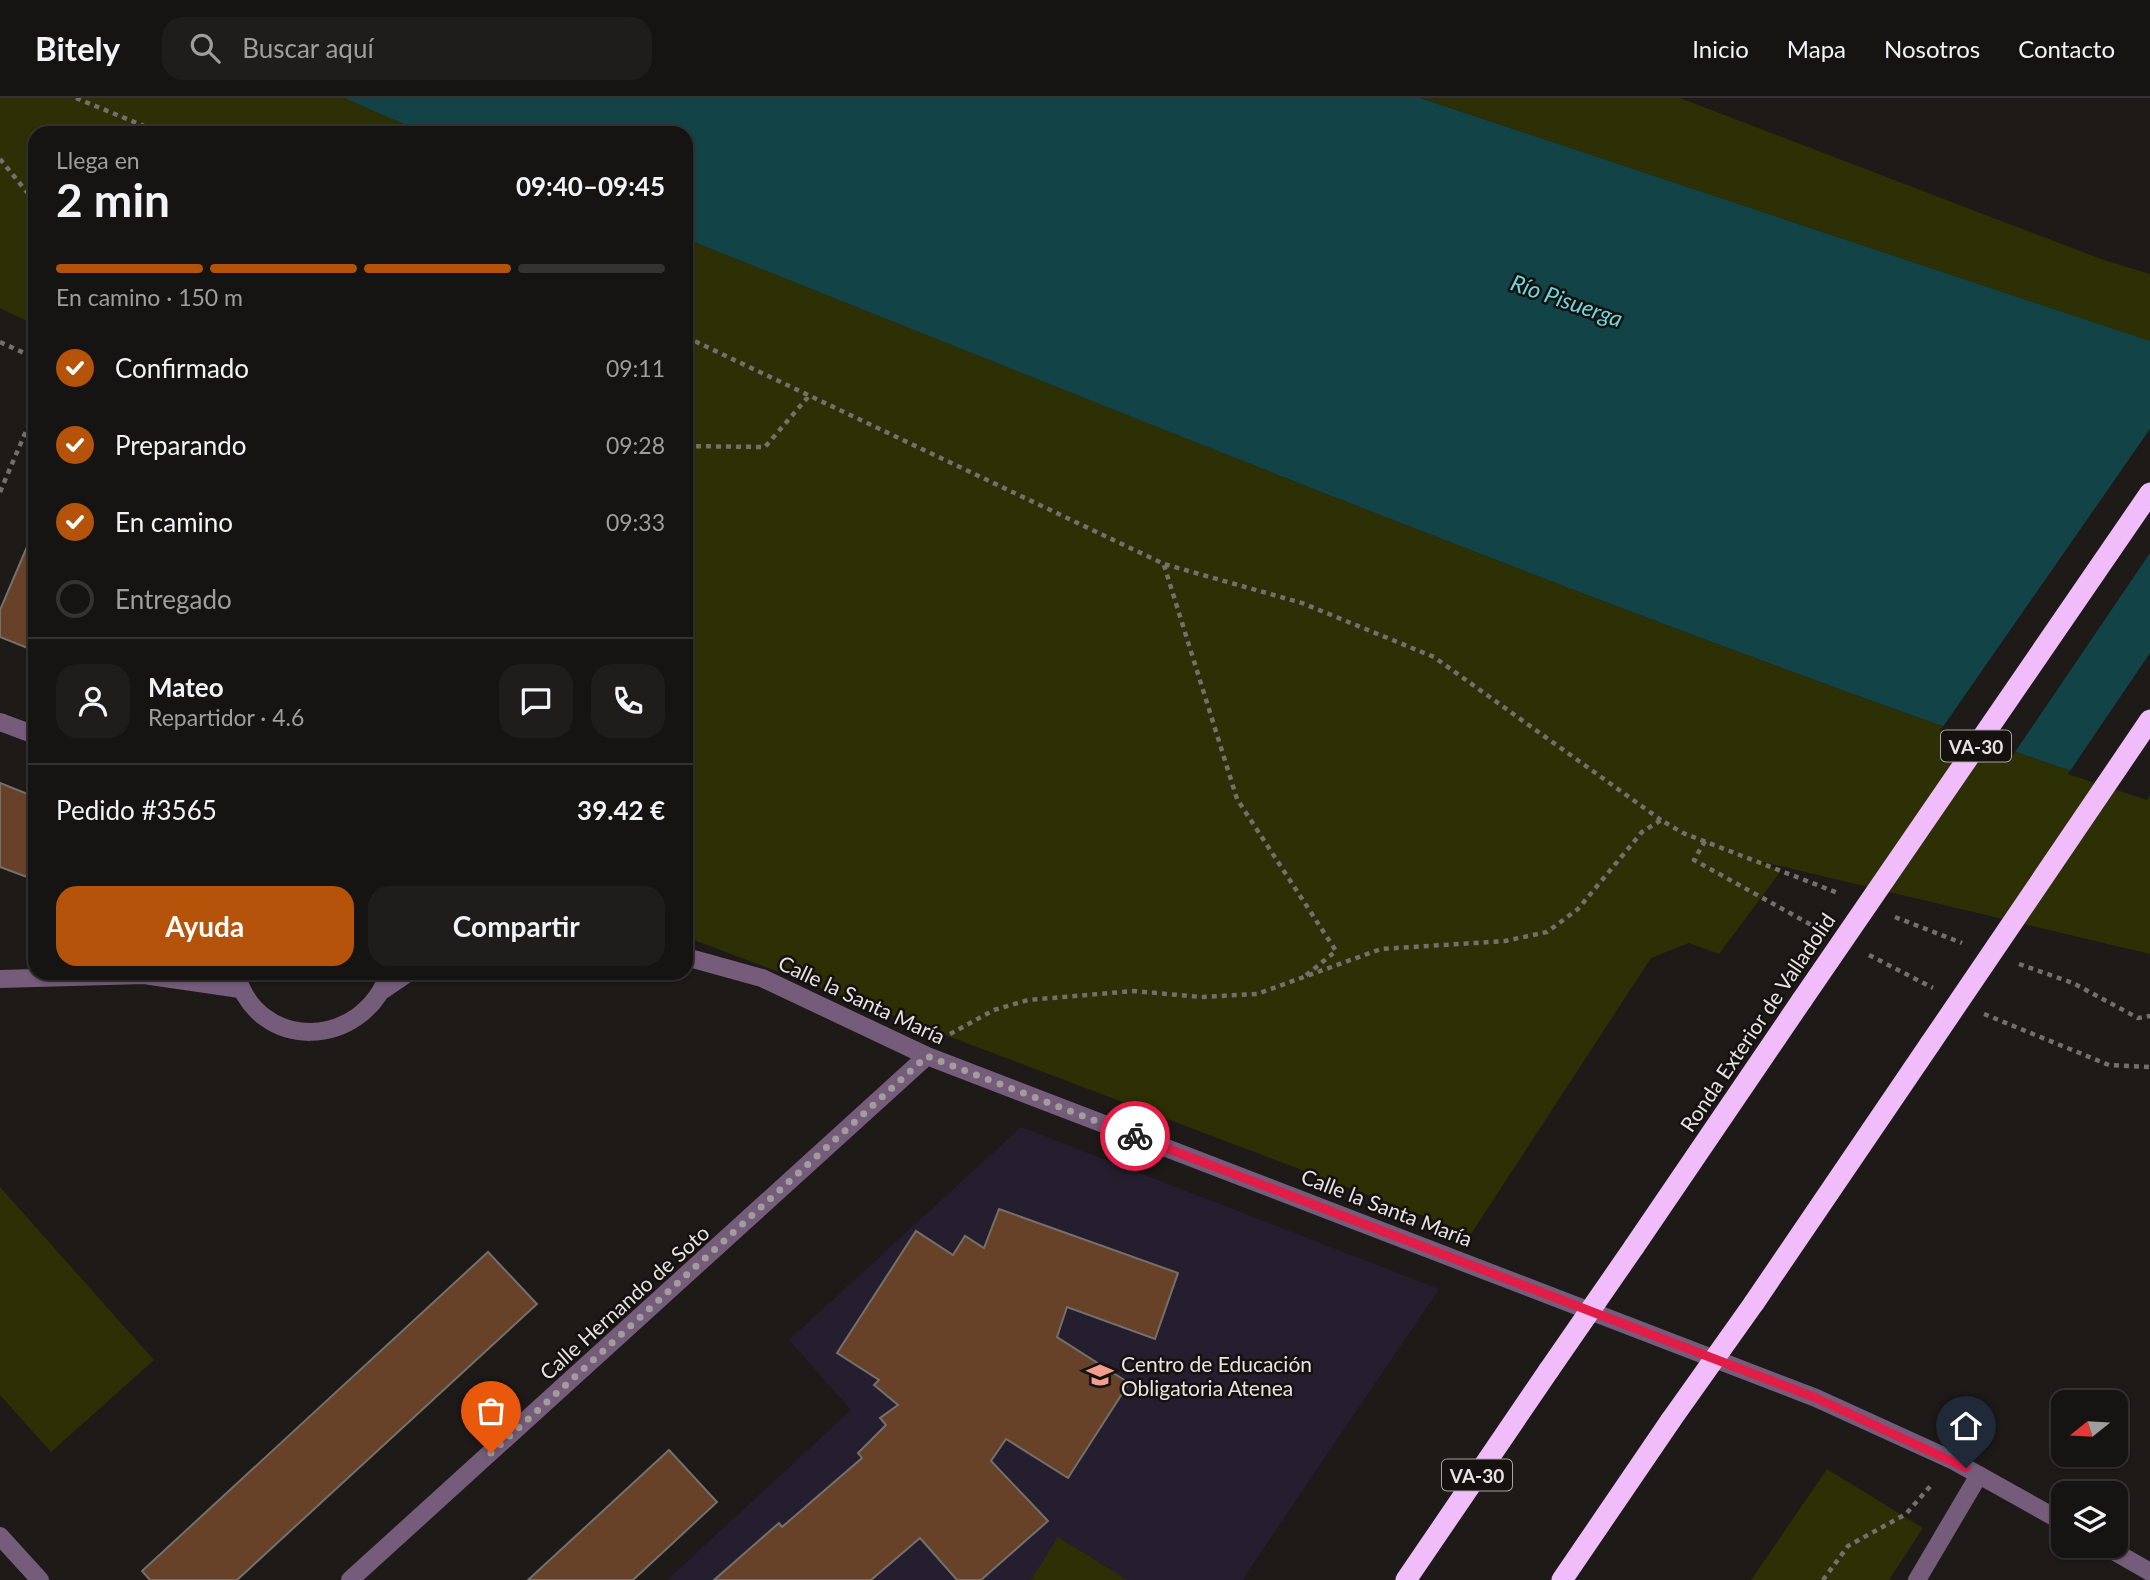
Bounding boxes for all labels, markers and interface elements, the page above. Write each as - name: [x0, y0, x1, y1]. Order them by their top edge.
- search box: [162, 17, 652, 80]
- text: Bitely: [35, 28, 120, 68]
- icon: search: [186, 29, 224, 67]
- text: Buscar aquí: [242, 32, 374, 64]
- text: Inicio: [1692, 34, 1749, 63]
- text: Mapa: [1787, 34, 1846, 63]
- text: Nosotros: [1884, 34, 1980, 63]
- text: Contacto: [2018, 34, 2115, 63]
- text: Llega en: [56, 146, 140, 174]
- text: 09:40–09:45: [516, 170, 665, 202]
- text: 2 min: [56, 172, 170, 227]
- water label: Río Pisuerga: [1507, 268, 1627, 332]
- text: En camino · 150 m: [56, 283, 243, 311]
- icon: check: [56, 349, 94, 387]
- text: Confirmado: [115, 352, 249, 384]
- text: 09:11: [606, 354, 665, 382]
- icon: check: [56, 426, 94, 464]
- text: Preparando: [115, 429, 247, 461]
- text: 09:28: [606, 431, 665, 459]
- icon: check: [56, 503, 94, 541]
- text: En camino: [115, 506, 233, 538]
- text: 09:33: [606, 508, 665, 536]
- text: Entregado: [115, 583, 232, 615]
- button: person: [56, 664, 130, 738]
- button: chat: [499, 664, 573, 738]
- button: phone: [591, 664, 665, 738]
- text: Mateo: [148, 671, 224, 703]
- text: Repartidor · 4.6: [148, 703, 304, 731]
- road number: VA-30: [1941, 730, 2011, 762]
- text: Pedido #3565: [56, 794, 217, 826]
- text: 39.42 €: [577, 794, 665, 826]
- button: Ayuda: [56, 886, 354, 966]
- button: Compartir: [368, 886, 665, 966]
- street label: Ronda Exterior de Valladolid: [1674, 908, 1840, 1136]
- street label: Calle la Santa María: [775, 949, 949, 1049]
- courier: [1100, 1101, 1170, 1171]
- icon: bike: [1116, 1117, 1154, 1155]
- street label: Calle la Santa María: [1298, 1163, 1476, 1251]
- street label: Calle Hernando de Soto: [534, 1219, 714, 1385]
- place label: Centro de Educación Obligatoria Atenea: [1121, 1351, 1312, 1400]
- school or university icon: Centro de Educación Obligatoria Atenea: [1085, 1360, 1115, 1390]
- pin: [461, 1381, 521, 1453]
- north arrow: [2051, 1390, 2128, 1466]
- map controls: [2051, 1390, 2128, 1558]
- icon: bag: [472, 1392, 510, 1430]
- pin: [1936, 1396, 1996, 1468]
- icon: home: [1947, 1407, 1985, 1445]
- road number: VA-30: [1442, 1460, 1512, 1490]
- button: layers: [2051, 1481, 2128, 1558]

